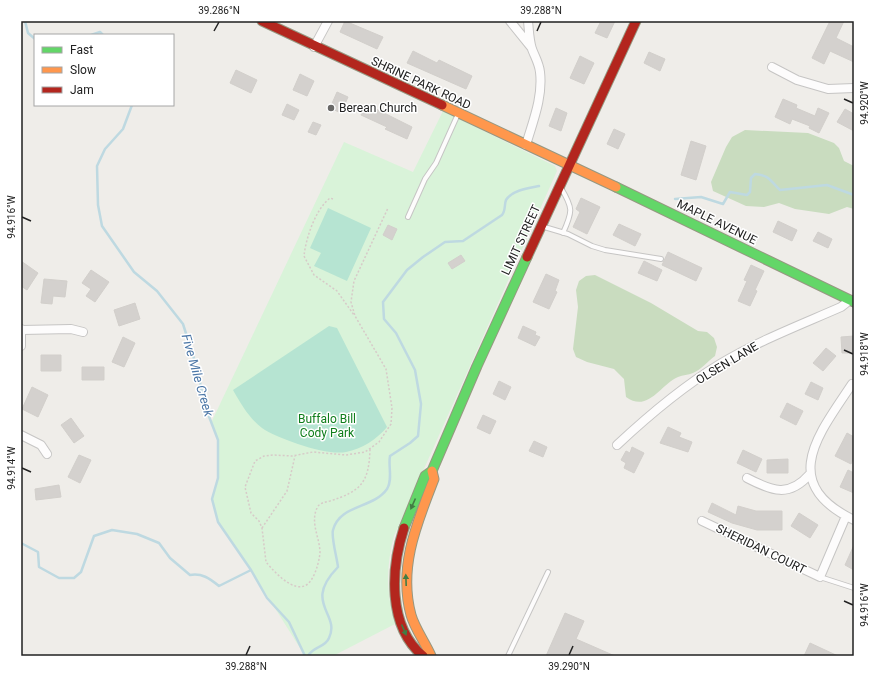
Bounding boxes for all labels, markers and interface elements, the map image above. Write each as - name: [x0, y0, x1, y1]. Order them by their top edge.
- text: 39.286°N: [198, 5, 240, 16]
- text: 39.288°N: [520, 5, 562, 16]
- legend: [34, 34, 174, 106]
- text: Fast: [70, 43, 93, 57]
- street label: SHRINE PARK ROAD: [369, 54, 473, 112]
- text: Slow: [70, 63, 96, 77]
- text: 94.920°W: [859, 81, 870, 125]
- text: Jam: [70, 83, 94, 97]
- place label: Berean Church: [339, 101, 417, 115]
- marker: Berean Church: [326, 103, 336, 113]
- text: 94.916°W: [6, 195, 17, 239]
- street label: MAPLE AVENUE: [675, 197, 759, 247]
- street label: LIMIT STREET: [499, 203, 543, 277]
- water label: Five Mile Creek: [179, 332, 217, 419]
- text: 94.918°W: [859, 332, 870, 376]
- street label: OLSEN LANE: [693, 339, 761, 387]
- park label: Buffalo Bill Cody Park: [298, 412, 356, 440]
- text: 94.914°W: [6, 446, 17, 490]
- one-way arrow: [410, 498, 416, 510]
- street label: SHERIDAN COURT: [714, 521, 808, 577]
- one-way arrow: [403, 573, 409, 586]
- text: 94.916°W: [859, 583, 870, 627]
- one-way arrow: [401, 624, 407, 635]
- text: 39.288°N: [225, 661, 267, 672]
- text: 39.290°N: [548, 661, 590, 672]

